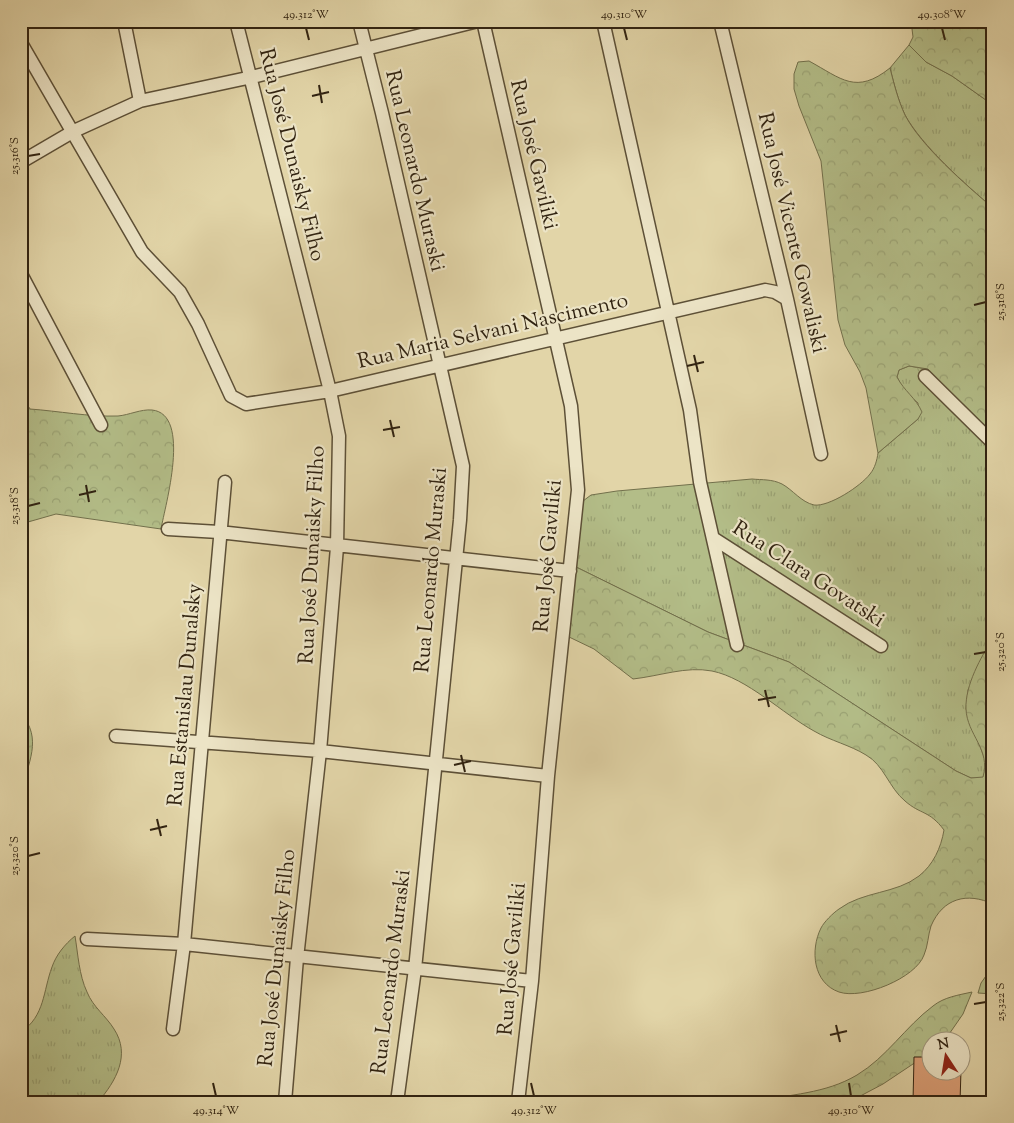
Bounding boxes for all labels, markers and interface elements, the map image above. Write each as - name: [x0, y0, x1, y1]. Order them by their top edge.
- text: 49.312°W: [283, 6, 329, 24]
- text: 49.310°W: [601, 6, 648, 24]
- text: 49.308°W: [918, 6, 967, 24]
- street label: Rua José Dunaisky Filho: [250, 45, 332, 265]
- street label: Rua Leonardo Muraski: [376, 67, 452, 275]
- street label: Rua José Gaviliki: [501, 77, 565, 233]
- street label: Rua José Vicente Gowaliski: [749, 110, 833, 356]
- text: 25.316°S: [6, 137, 24, 175]
- text: 25.318°S: [992, 283, 1010, 321]
- street label: Rua Maria Selvani Nascimento: [355, 286, 631, 378]
- street label: Rua José Dunaisky Filho: [292, 445, 334, 665]
- street label: Rua Leonardo Muraski: [408, 466, 456, 674]
- street label: Rua José Gaviliki: [527, 478, 571, 634]
- text: 25.318°S: [6, 487, 24, 525]
- street label: Rua Clara Govatski: [726, 514, 890, 636]
- street label: Rua Estanislau Dunalsky: [161, 582, 211, 808]
- text: 25.320°S: [992, 632, 1010, 672]
- text: 25.320°S: [6, 836, 24, 876]
- street label: Rua José Dunaisky Filho: [252, 848, 304, 1068]
- street label: Rua Leonardo Muraski: [365, 868, 419, 1076]
- street label: Rua José Gaviliki: [491, 881, 535, 1037]
- text: 25.322°S: [992, 983, 1010, 1021]
- north arrow: [922, 1030, 972, 1080]
- text: N: [936, 1034, 951, 1056]
- text: 49.314°W: [193, 1102, 240, 1120]
- text: 49.312°W: [511, 1102, 557, 1120]
- text: 49.310°W: [828, 1102, 875, 1120]

